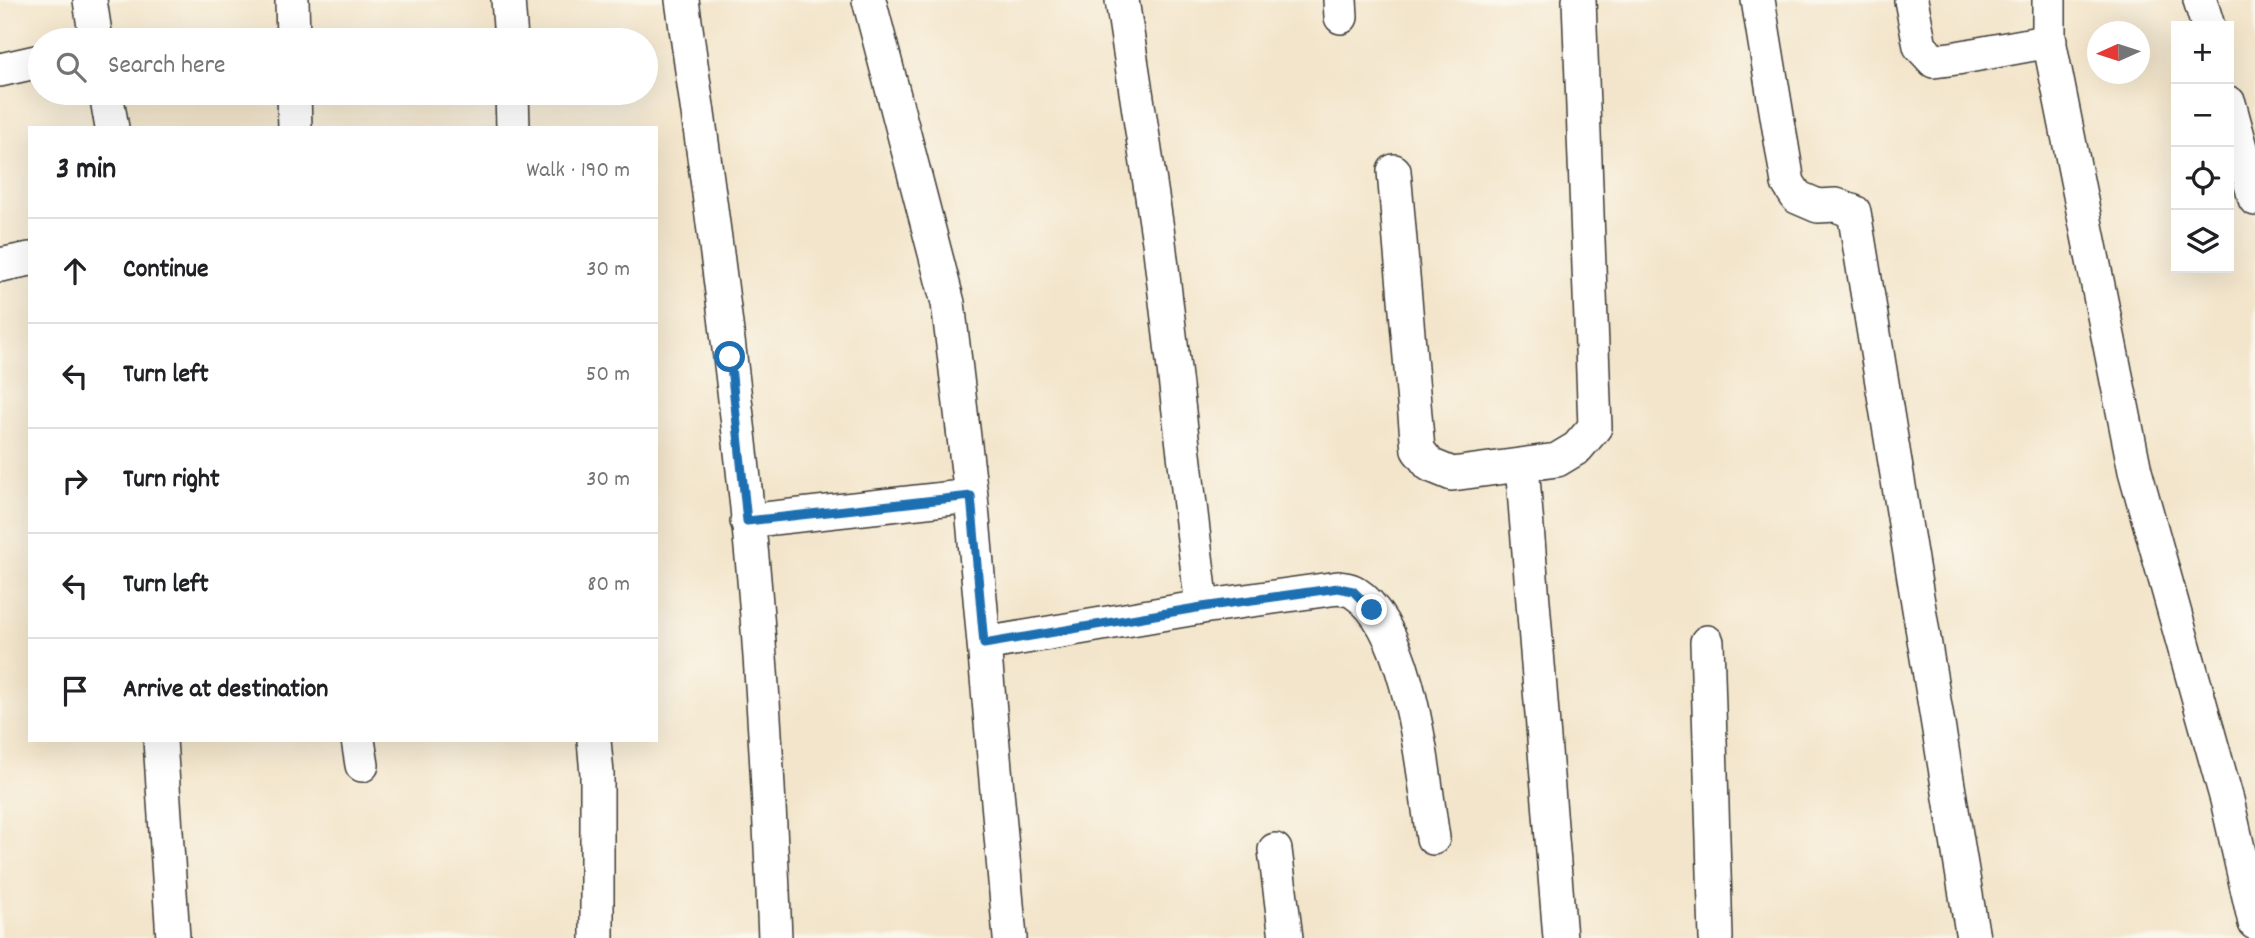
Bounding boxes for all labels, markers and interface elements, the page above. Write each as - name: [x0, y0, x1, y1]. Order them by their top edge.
- north arrow: [2087, 21, 2150, 84]
- map controls: [2171, 21, 2234, 273]
- button: +: [2171, 21, 2234, 84]
- search box: [28, 28, 658, 105]
- icon: search: [52, 48, 90, 86]
- text: Search here: [108, 48, 226, 85]
- button: −: [2171, 84, 2234, 147]
- button: locate: [2171, 147, 2234, 210]
- text: 3 min: [56, 150, 116, 193]
- text: Walk · 190 m: [526, 155, 630, 188]
- button: layers: [2171, 210, 2234, 273]
- icon: ahead: [56, 252, 94, 290]
- text: Continue: [123, 252, 208, 289]
- text: 30 m: [586, 254, 630, 287]
- route start: [714, 341, 745, 372]
- icon: left: [56, 357, 94, 395]
- text: Turn left: [123, 357, 209, 394]
- text: 50 m: [586, 359, 630, 392]
- icon: right: [56, 462, 94, 500]
- text: Turn right: [123, 462, 220, 499]
- text: 30 m: [586, 464, 630, 497]
- icon: left: [56, 567, 94, 605]
- text: Turn left: [123, 567, 209, 604]
- text: 80 m: [587, 569, 630, 602]
- route end: [1356, 594, 1387, 625]
- icon: arrive: [56, 672, 94, 710]
- text: Arrive at destination: [123, 672, 328, 709]

